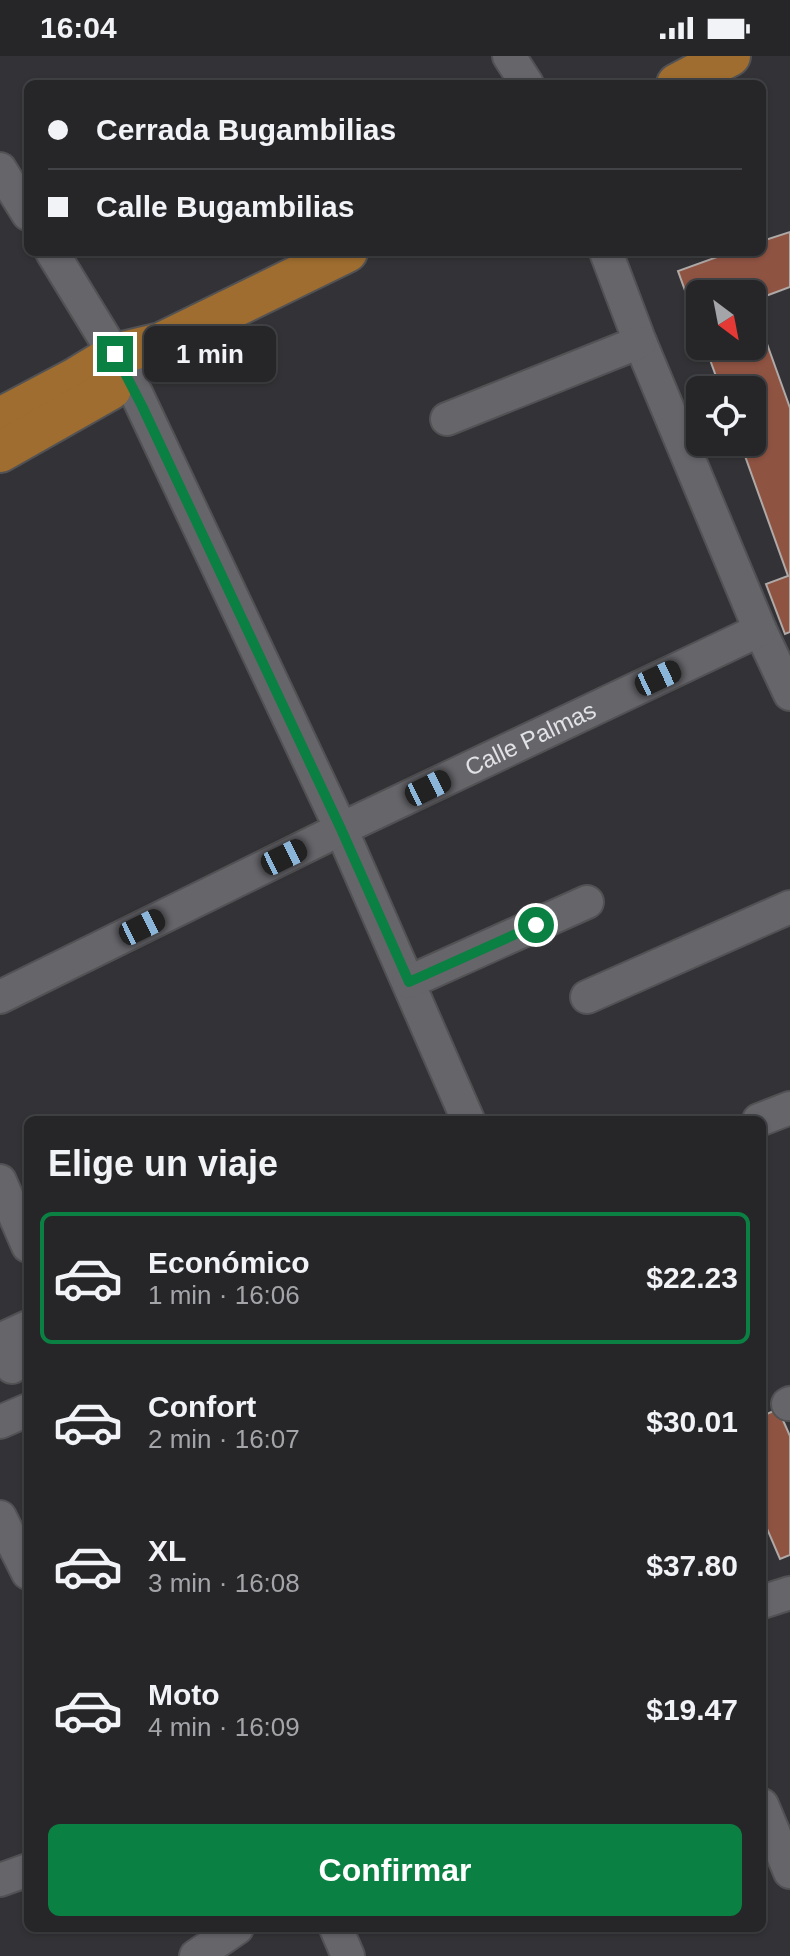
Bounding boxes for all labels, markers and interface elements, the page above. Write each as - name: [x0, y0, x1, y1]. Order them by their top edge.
- text: 16:04: [40, 11, 117, 44]
- text: Cerrada Bugambilias: [96, 113, 396, 146]
- text: Calle Bugambilias: [96, 190, 354, 223]
- north arrow: [686, 280, 766, 360]
- map controls: [686, 280, 766, 456]
- callout: 1 min: [143, 326, 275, 382]
- route end: [97, 336, 133, 372]
- text: 1 min: [176, 339, 244, 369]
- button: locate: [686, 376, 766, 456]
- car: [631, 657, 685, 699]
- street label: Calle Palmas: [461, 696, 600, 781]
- car: [401, 767, 455, 809]
- car: [257, 836, 311, 878]
- car: [115, 906, 169, 948]
- route start: [518, 907, 554, 943]
- text: Elige un viaje: [48, 1143, 278, 1184]
- icon: car: [52, 1242, 124, 1314]
- text: Económico: [148, 1246, 310, 1279]
- text: $22.23: [646, 1261, 738, 1294]
- text: 1 min · 16:06: [148, 1280, 300, 1310]
- icon: car: [52, 1386, 124, 1458]
- text: Confort: [148, 1390, 256, 1423]
- text: $30.01: [646, 1405, 738, 1438]
- text: 2 min · 16:07: [148, 1424, 300, 1454]
- icon: car: [52, 1530, 124, 1602]
- text: XL: [148, 1534, 186, 1567]
- text: $37.80: [646, 1549, 738, 1582]
- text: 3 min · 16:08: [148, 1568, 300, 1598]
- icon: car: [52, 1674, 124, 1746]
- text: Moto: [148, 1678, 220, 1711]
- text: $19.47: [646, 1693, 738, 1726]
- text: 4 min · 16:09: [148, 1712, 300, 1742]
- button: Confirmar: [48, 1824, 742, 1916]

